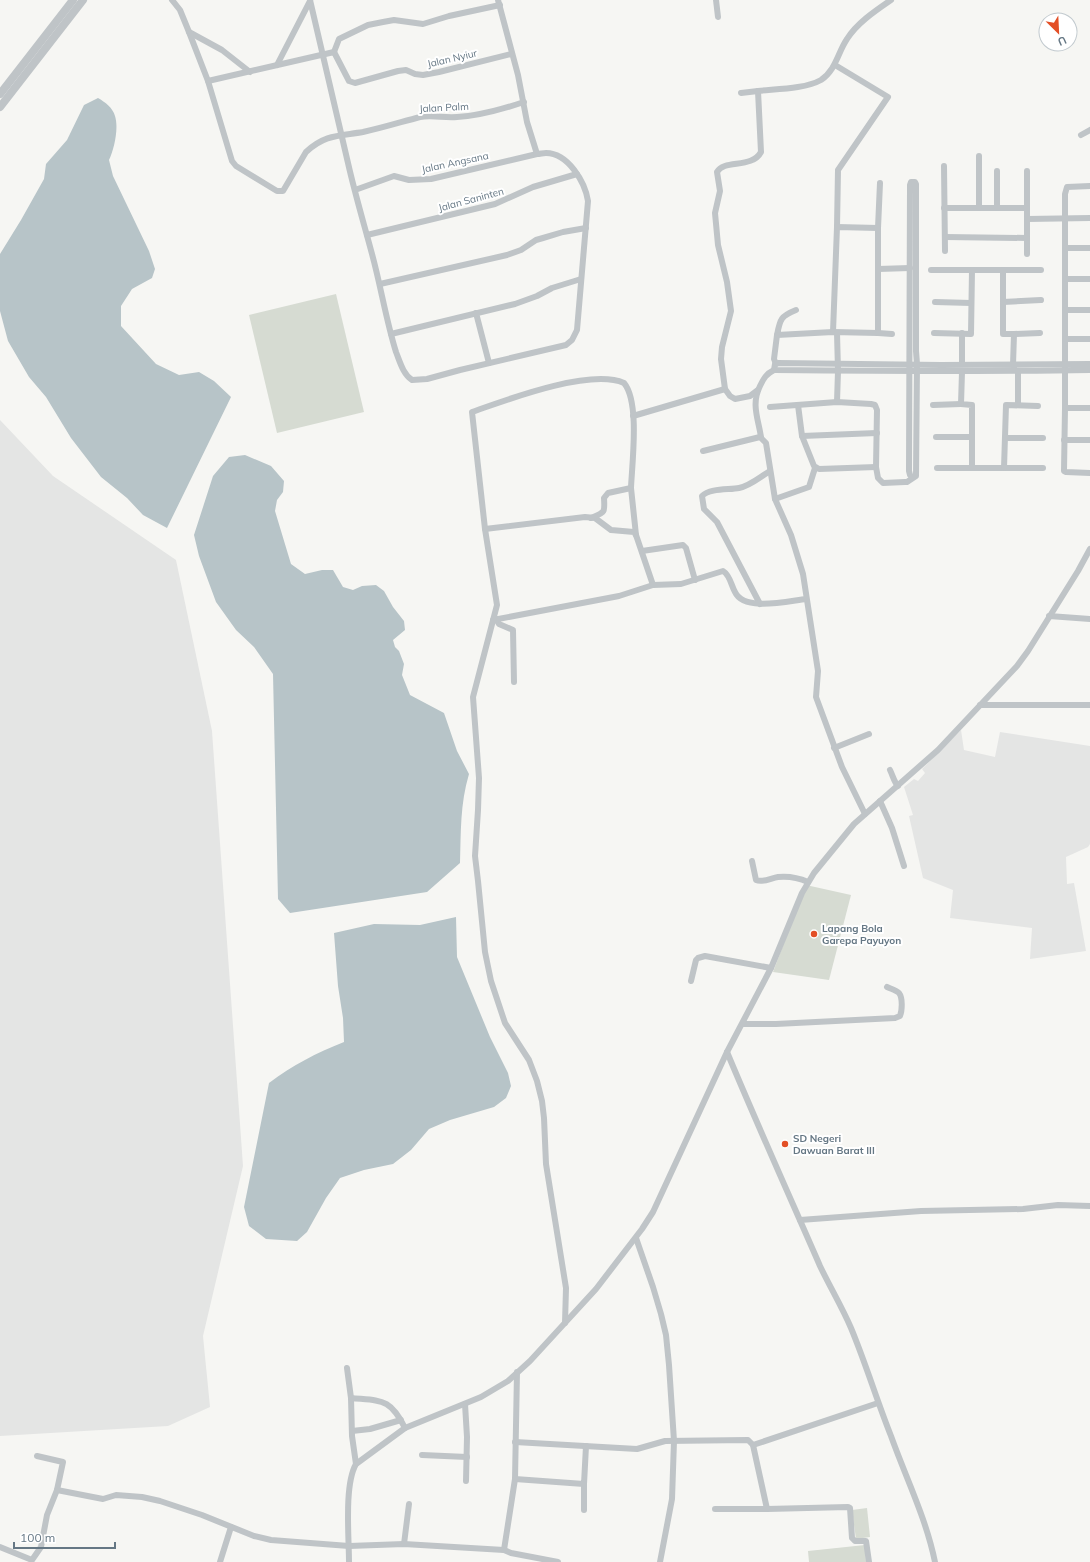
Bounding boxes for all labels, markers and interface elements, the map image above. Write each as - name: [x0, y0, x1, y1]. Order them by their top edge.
- north arrow: [1038, 12, 1078, 52]
- text: U: [1056, 33, 1069, 49]
- street label: Jalan Nyiur: [426, 46, 479, 71]
- street label: Jalan Palm: [419, 100, 469, 115]
- street label: Jalan Angsana: [420, 149, 490, 176]
- street label: Jalan Saninten: [437, 184, 505, 214]
- place label: Lapang Bola Garepa Payuyon: [822, 922, 901, 947]
- marker: Lapang Bola Garepa Payuyon: [809, 929, 819, 939]
- place label: SD Negeri Dawuan Barat III: [793, 1132, 875, 1157]
- marker: SD Negeri Dawuan Barat III: [780, 1139, 790, 1149]
- scale bar: [14, 1524, 115, 1550]
- text: 100 m: [20, 1530, 55, 1545]

